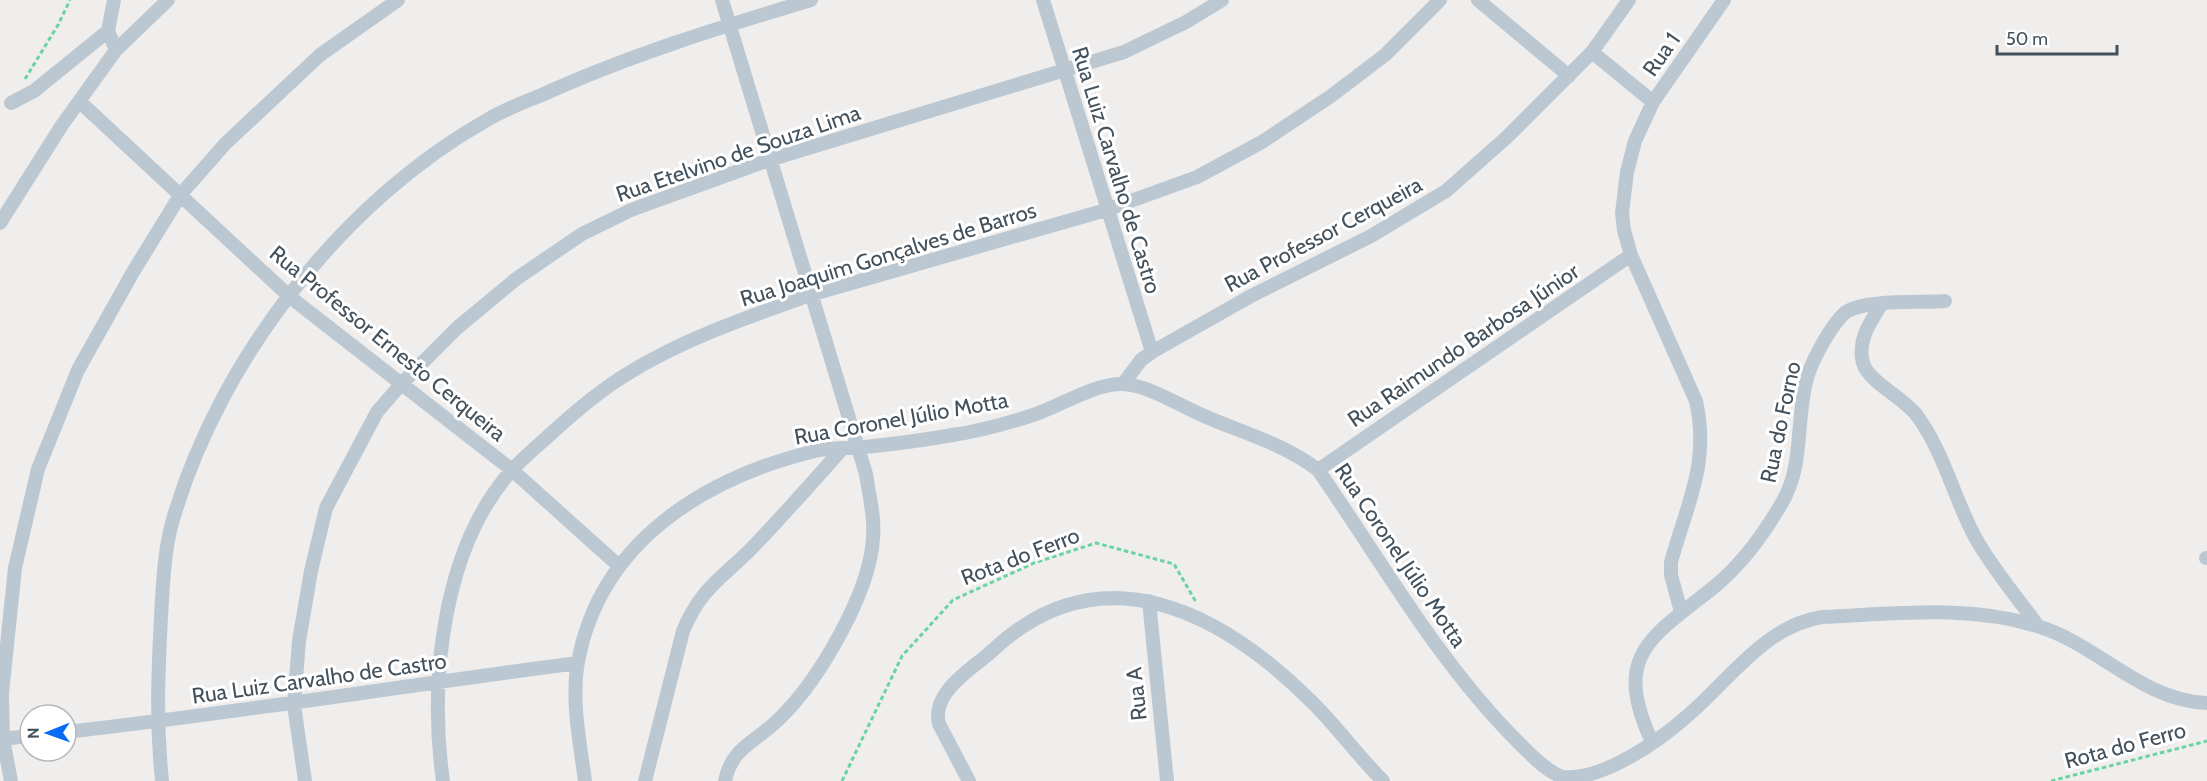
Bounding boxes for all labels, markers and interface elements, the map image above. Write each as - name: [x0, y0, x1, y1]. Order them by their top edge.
- scale bar: [1997, 18, 2117, 56]
- street label: Rua 1: [1637, 27, 1686, 81]
- text: 50 m: [2006, 28, 2048, 50]
- street label: Rua Luiz Carvalho de Castro: [1066, 43, 1167, 297]
- street label: Rua Etelvino de Souza Lima: [612, 99, 864, 208]
- street label: Rua Professor Cerqueira: [1220, 171, 1427, 298]
- street label: Rua Joaquim Gonçalves de Barros: [737, 197, 1039, 312]
- street label: Rua Professor Ernesto Cerqueira: [264, 240, 511, 447]
- street label: Rua Raimundo Barbosa Júnior: [1342, 258, 1584, 433]
- street label: Rua do Forno: [1754, 359, 1807, 485]
- street label: Rua Coronel Júlio Motta: [792, 386, 1011, 451]
- street label: Rua Coronel Júlio Motta: [1329, 458, 1473, 653]
- street label: Rota do Ferro: [957, 522, 1083, 591]
- street label: Rua Luiz Carvalho de Castro: [190, 647, 448, 710]
- street label: Rua A: [1120, 665, 1153, 722]
- north arrow: [18, 703, 78, 763]
- street label: Rota do Ferro: [2062, 716, 2189, 775]
- text: N: [24, 727, 43, 739]

